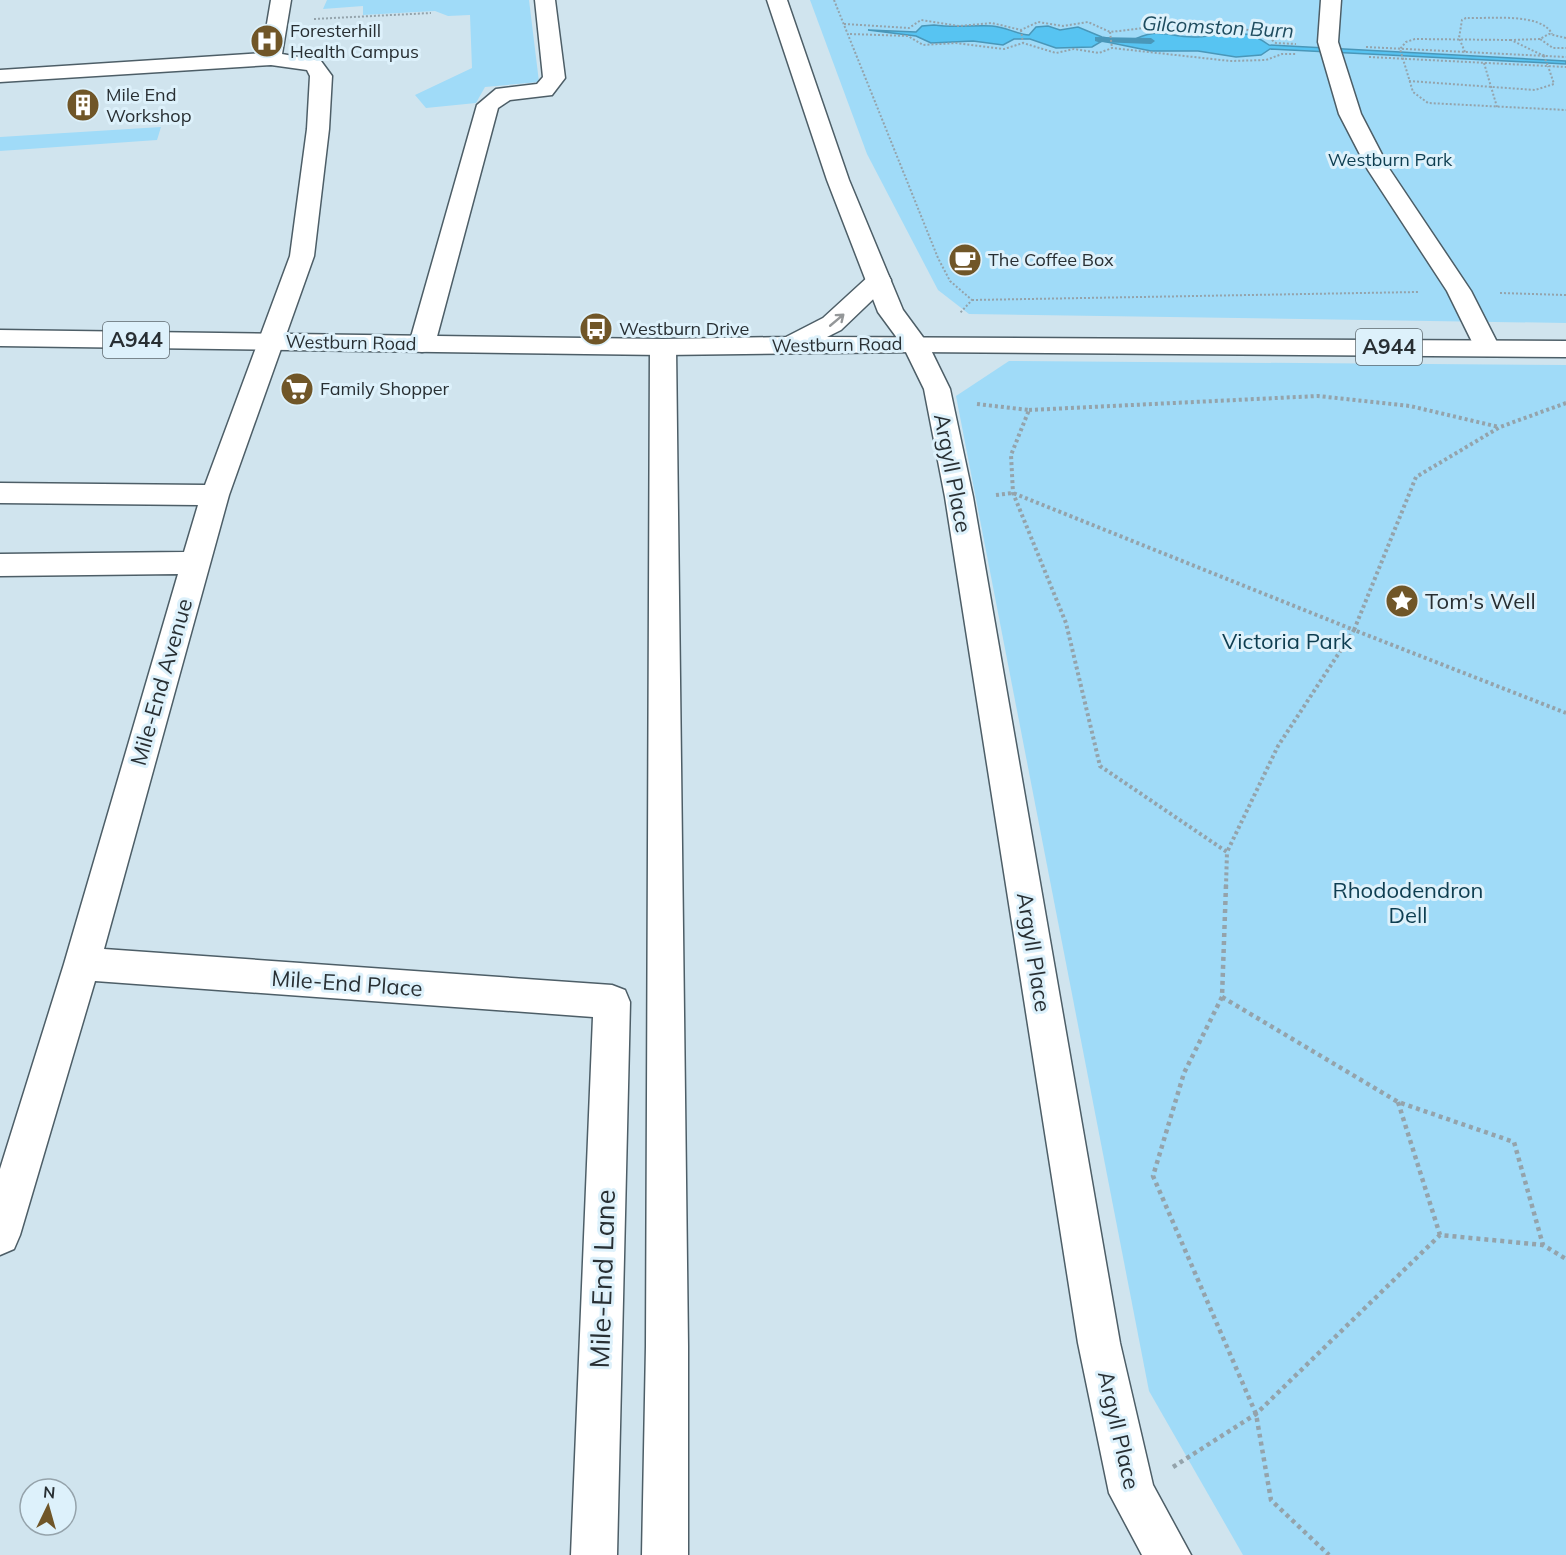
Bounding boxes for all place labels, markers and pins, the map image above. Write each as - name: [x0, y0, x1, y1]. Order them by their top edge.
- place label: Foresterhill Health Campus: [290, 19, 419, 63]
- hospital icon: Foresterhill Health Campus: [249, 23, 285, 59]
- place label: Mile End Workshop: [106, 83, 191, 127]
- building icon: Mile End Workshop: [65, 87, 101, 123]
- cafe icon: The Coffee Box: [947, 242, 983, 278]
- place label: The Coffee Box: [988, 248, 1114, 271]
- bus stop icon: Westburn Drive: [578, 311, 614, 347]
- place label: Westburn Drive: [619, 317, 749, 340]
- supermarket icon: Family Shopper: [279, 371, 315, 407]
- place label: Family Shopper: [320, 377, 450, 400]
- place icon: Tom's Well: [1384, 583, 1420, 619]
- place label: Tom's Well: [1425, 587, 1536, 615]

